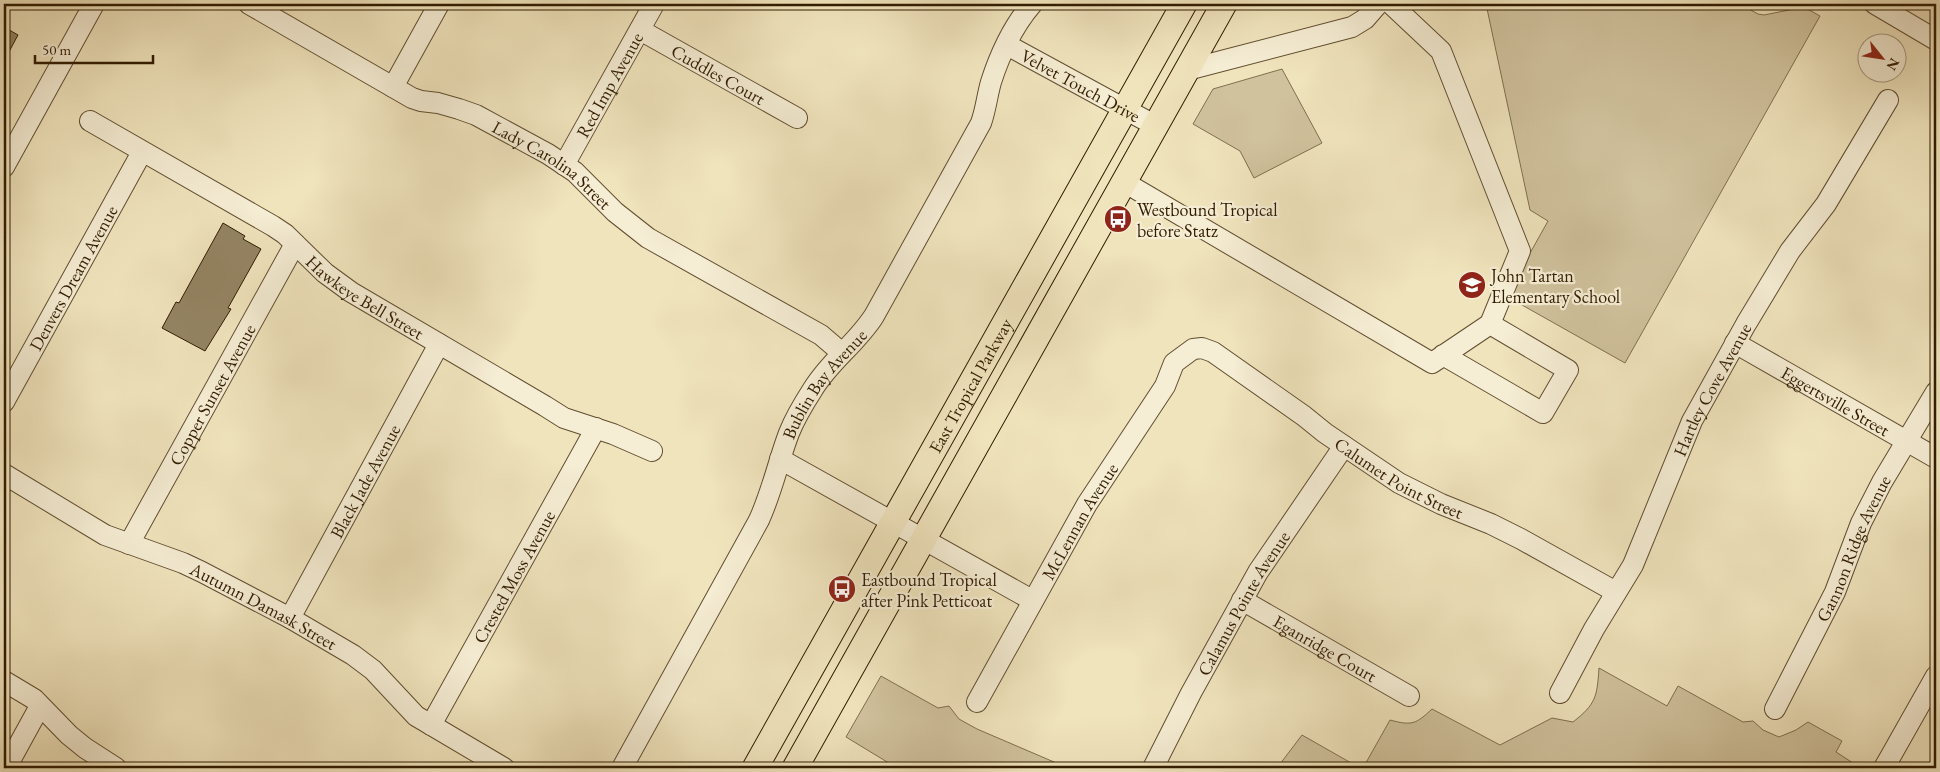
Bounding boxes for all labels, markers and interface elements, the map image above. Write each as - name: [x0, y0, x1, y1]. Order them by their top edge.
- street label: Red Imp Avenue: [570, 28, 648, 141]
- scale bar: [35, 32, 152, 64]
- north arrow: [1858, 32, 1908, 82]
- street label: Cuddles Court: [667, 39, 770, 110]
- text: 50 m: [42, 40, 71, 59]
- street label: Velvet Touch Drive: [1017, 43, 1145, 127]
- text: N: [1882, 55, 1904, 74]
- street label: Lady Carolina Street: [489, 115, 617, 214]
- place label: Westbound Tropical before Statz: [1137, 198, 1278, 242]
- street label: Denvers Dream Avenue: [23, 201, 122, 354]
- bus stop icon: Westbound Tropical before Statz: [1103, 204, 1133, 234]
- street label: Hawkeye Bell Street: [301, 250, 429, 344]
- place label: John Tartan Elementary School: [1489, 264, 1620, 308]
- school or university icon: John Tartan Elementary School: [1457, 270, 1487, 300]
- street label: East Tropical Parkway: [923, 314, 1017, 457]
- street label: Hartley Cove Avenue: [1667, 319, 1756, 459]
- street label: Copper Sunset Avenue: [163, 320, 260, 469]
- street label: Bublin Bay Avenue: [776, 324, 871, 442]
- street label: Eggertsville Street: [1777, 360, 1894, 441]
- street label: Black Jade Avenue: [324, 420, 405, 542]
- street label: Calumet Point Street: [1330, 431, 1467, 523]
- street label: McLennan Avenue: [1036, 458, 1123, 583]
- street label: Gannon Ridge Avenue: [1810, 470, 1895, 625]
- street label: Crested Moss Avenue: [467, 506, 560, 647]
- street label: Calamus Pointe Avenue: [1191, 526, 1294, 680]
- street label: Autumn Damask Street: [186, 556, 342, 655]
- place label: Eastbound Tropical after Pink Petticoat: [861, 568, 997, 612]
- bus stop icon: Eastbound Tropical after Pink Petticoat: [827, 574, 857, 604]
- street label: Eganridge Court: [1269, 609, 1381, 687]

